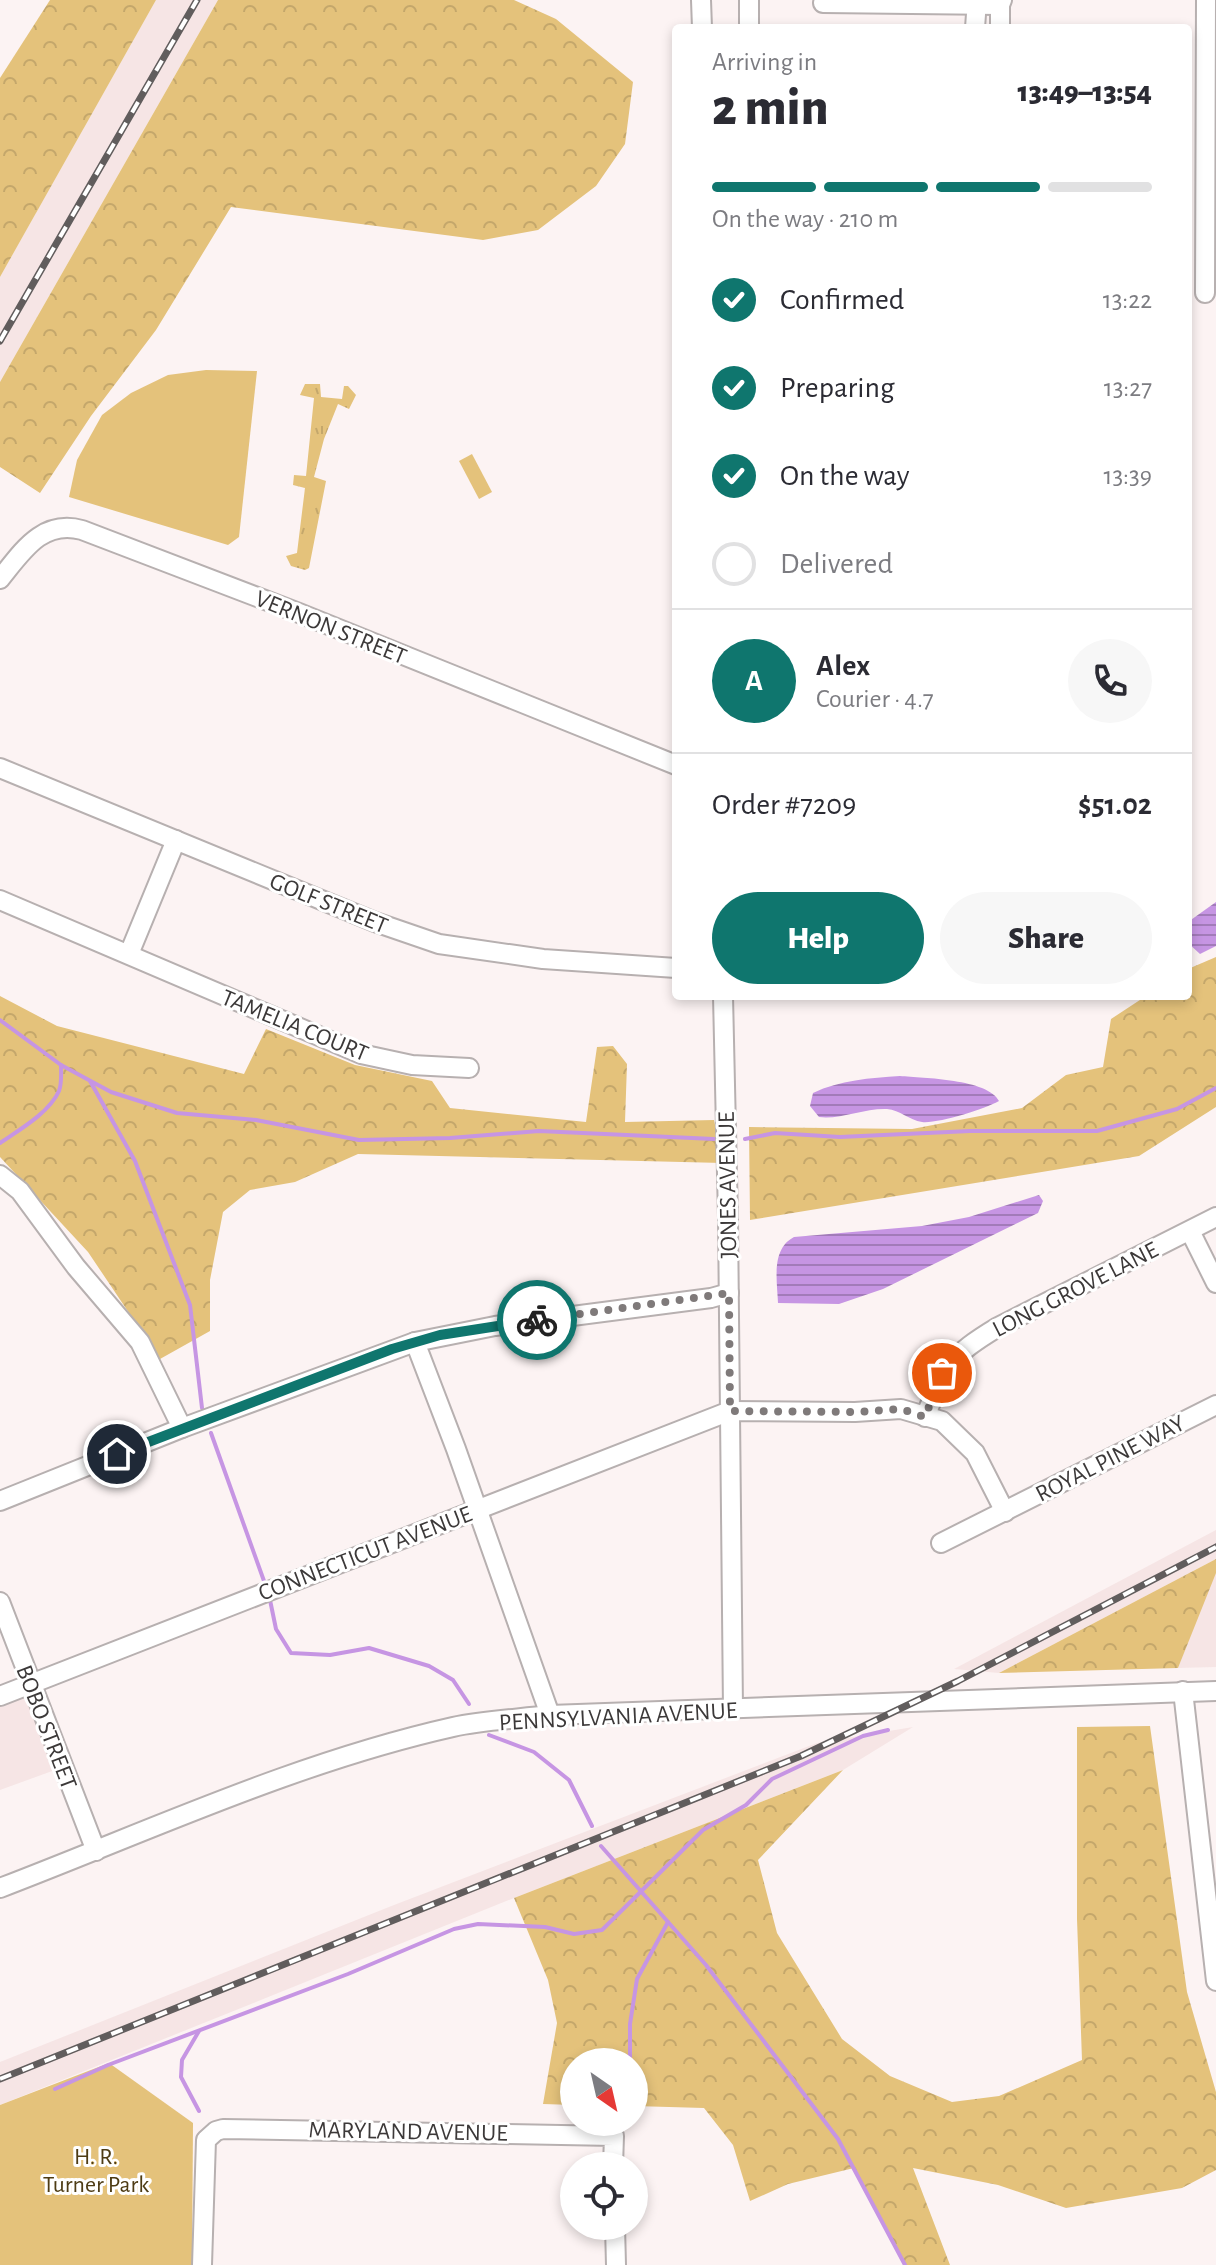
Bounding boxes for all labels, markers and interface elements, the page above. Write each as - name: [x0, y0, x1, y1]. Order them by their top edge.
- text: Arriving in: [712, 49, 817, 75]
- text: 13:49–13:54: [1018, 77, 1152, 107]
- text: 2 min: [712, 82, 828, 134]
- text: On the way · 210 m: [712, 206, 898, 232]
- icon: check: [712, 278, 756, 322]
- text: Confirmed: [780, 285, 904, 315]
- text: 13:22: [1103, 287, 1152, 313]
- icon: check: [712, 366, 756, 410]
- text: Preparing: [780, 373, 895, 403]
- text: 13:27: [1104, 375, 1152, 401]
- icon: check: [712, 454, 756, 498]
- text: On the way: [780, 461, 909, 491]
- text: 13:39: [1103, 463, 1152, 489]
- text: Delivered: [780, 549, 893, 579]
- street label: VERNON STREET: [252, 587, 410, 669]
- button: phone: [1068, 639, 1152, 723]
- text: Alex: [816, 651, 870, 681]
- text: A: [745, 666, 763, 696]
- text: Courier · 4.7: [816, 686, 934, 712]
- text: Order #7209: [712, 790, 856, 820]
- text: $51.02: [1078, 790, 1152, 820]
- street label: GOLF STREET: [266, 869, 391, 939]
- button: Help: [712, 892, 924, 984]
- button: Share: [940, 892, 1152, 984]
- street label: TAMELIA COURT: [218, 986, 372, 1066]
- street label: JONES AVENUE: [715, 1111, 741, 1259]
- street label: LONG GROVE LANE: [989, 1238, 1162, 1342]
- courier: [497, 1280, 577, 1360]
- icon: bike: [515, 1298, 559, 1342]
- pin: [908, 1339, 976, 1407]
- icon: bag: [920, 1351, 964, 1395]
- street label: ROYAL PINE WAY: [1032, 1411, 1189, 1507]
- pin: [83, 1420, 151, 1488]
- icon: home: [95, 1432, 139, 1476]
- street label: CONNECTICUT AVENUE: [255, 1502, 476, 1606]
- street label: BOBO STREET: [11, 1662, 81, 1793]
- street label: PENNSYLVANIA AVENUE: [498, 1699, 738, 1735]
- north arrow: [560, 2048, 648, 2136]
- map controls: [560, 2048, 648, 2240]
- street label: MARYLAND AVENUE: [308, 2118, 508, 2146]
- park label: H. R. Turner Park: [43, 2145, 149, 2197]
- button: locate: [560, 2152, 648, 2240]

